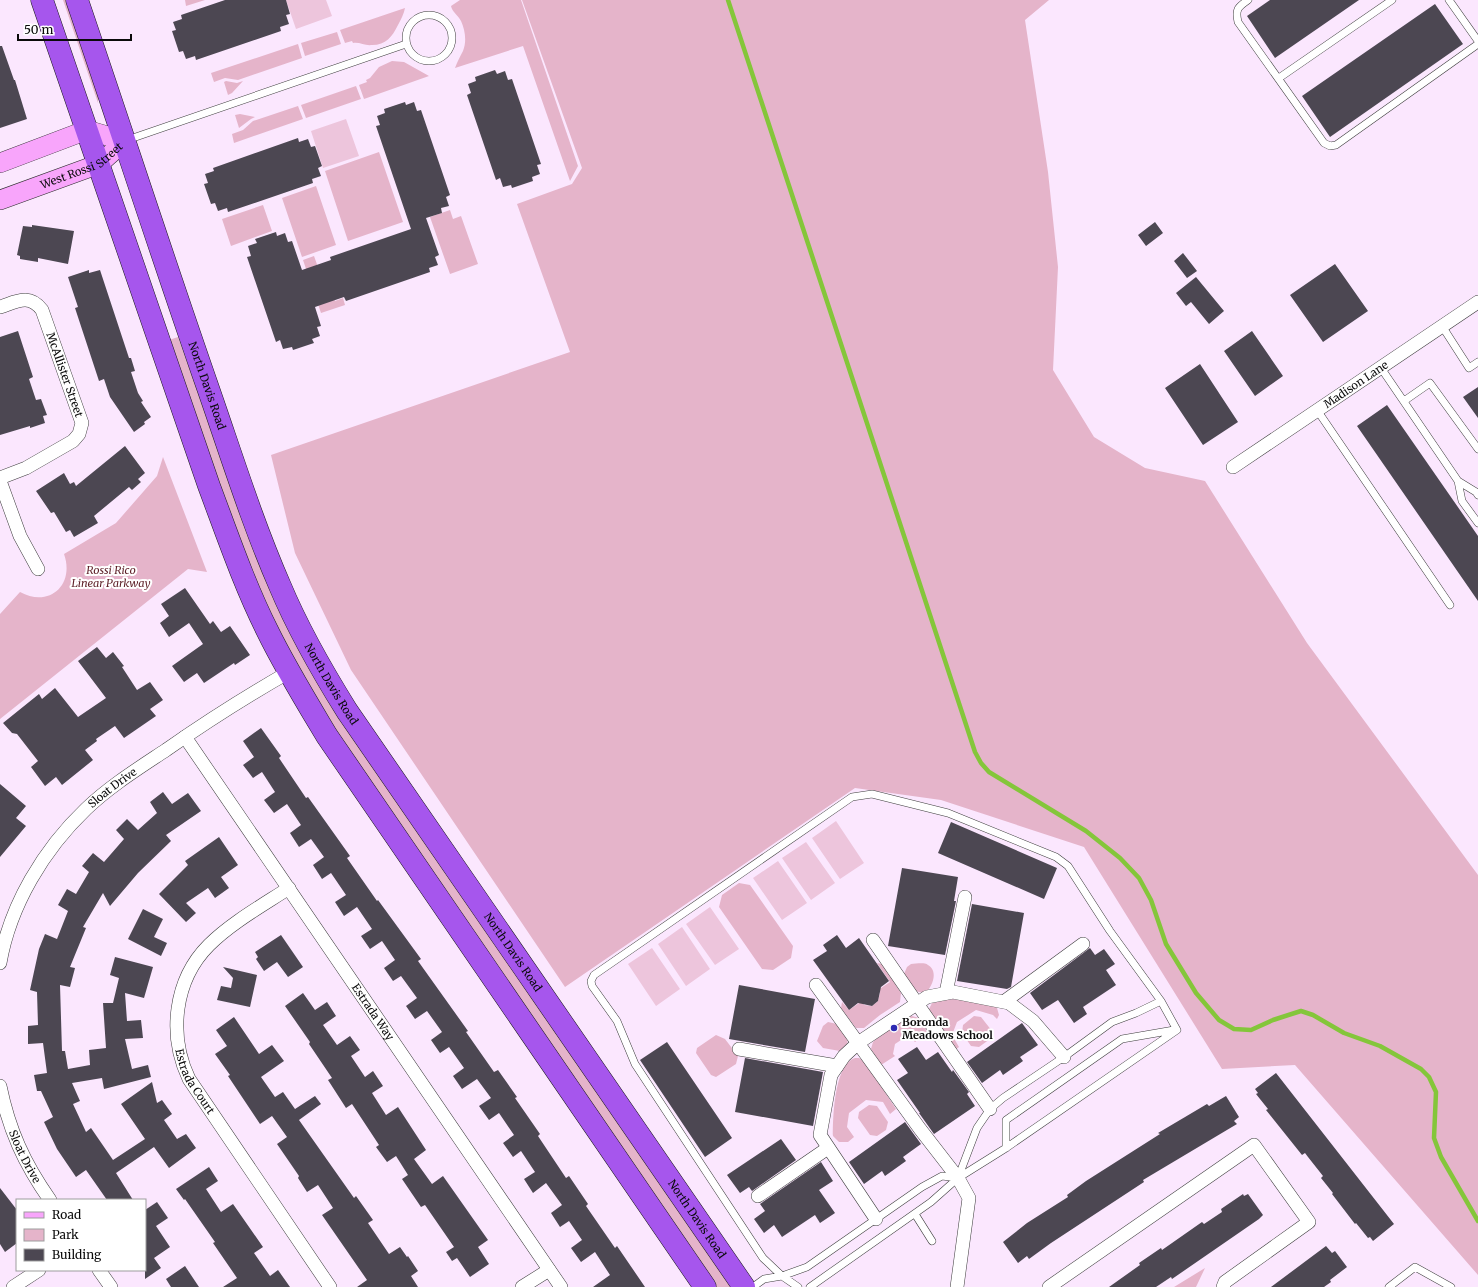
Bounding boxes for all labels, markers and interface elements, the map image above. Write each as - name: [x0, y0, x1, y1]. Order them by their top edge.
- scale bar: [18, 16, 131, 42]
- text: 50 m: [24, 22, 53, 37]
- street label: West Rossi Street: [38, 139, 126, 192]
- street label: McAllister Street: [43, 330, 87, 420]
- street label: North Davis Road: [185, 340, 229, 432]
- street label: Madison Lane: [1321, 357, 1391, 411]
- park label: Rossi Rico Linear Parkway: [71, 563, 151, 590]
- street label: North Davis Road: [302, 641, 362, 728]
- street label: Sloat Drive: [85, 764, 140, 811]
- street label: North Davis Road: [481, 910, 545, 994]
- street label: Estrada Way: [349, 981, 398, 1043]
- place label: Boronda Meadows School: [902, 1015, 993, 1042]
- marker: Boronda Meadows School: [889, 1023, 899, 1033]
- street label: Estrada Court: [172, 1047, 218, 1117]
- street label: Sloat Drive: [6, 1128, 44, 1186]
- street label: North Davis Road: [665, 1177, 729, 1261]
- legend: [16, 1199, 146, 1271]
- text: Road: [52, 1207, 81, 1222]
- text: Park: [52, 1227, 79, 1242]
- text: Building: [52, 1247, 102, 1262]

